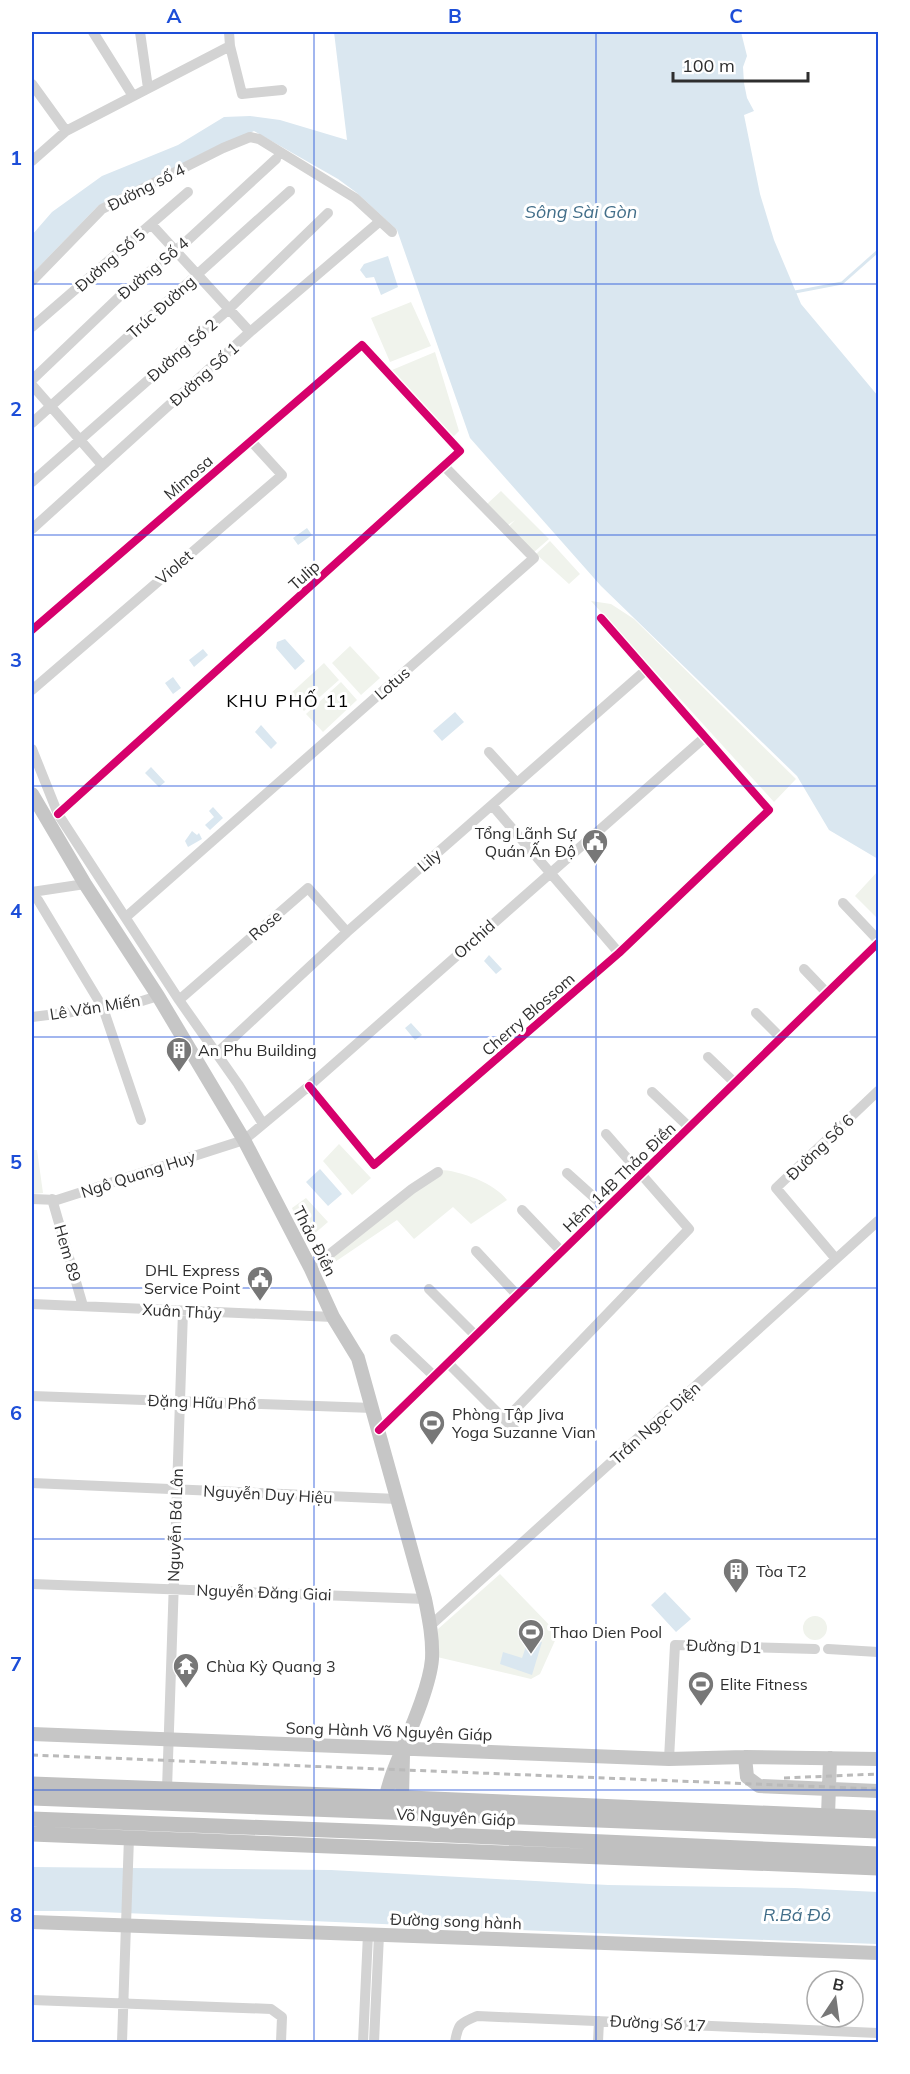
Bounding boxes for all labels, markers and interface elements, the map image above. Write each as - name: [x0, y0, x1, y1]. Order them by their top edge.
- text: A: [167, 3, 182, 28]
- text: B: [448, 3, 462, 28]
- text: C: [729, 3, 743, 28]
- scale bar: [673, 45, 808, 83]
- text: 100 m: [682, 54, 735, 77]
- text: 1: [10, 145, 22, 170]
- street label: Đường số 4: [104, 159, 188, 215]
- water label: Sông Sài Gòn: [525, 200, 637, 223]
- street label: Đường Số 5: [71, 224, 149, 296]
- street label: Đường Số 4: [113, 232, 193, 303]
- street label: Trúc Đường: [123, 271, 199, 343]
- street label: Đường Số 2: [143, 314, 221, 386]
- street label: Đường Số 1: [165, 338, 243, 410]
- text: 2: [10, 396, 22, 421]
- street label: Mimosa: [159, 450, 217, 504]
- street label: Violet: [152, 545, 197, 588]
- street label: Tulip: [284, 556, 324, 594]
- text: 3: [10, 647, 22, 672]
- street label: Lotus: [370, 662, 414, 704]
- district label: KHU PHỐ 11: [226, 689, 350, 712]
- place label: Tổng Lãnh Sự Quán Ấn Độ: [475, 823, 577, 861]
- public building icon: Tổng Lãnh Sự Quán Ấn Độ: [580, 827, 610, 865]
- street label: Lily: [413, 844, 445, 876]
- text: 4: [10, 898, 22, 923]
- street label: Rose: [245, 905, 285, 945]
- street label: Orchid: [449, 915, 499, 963]
- street label: Cherry Blossom: [477, 968, 579, 1060]
- street label: Lê Văn Miến: [48, 990, 142, 1024]
- building icon: An Phu Building: [164, 1035, 194, 1073]
- place label: An Phu Building: [198, 1040, 317, 1060]
- street label: Đường Số 6: [782, 1110, 858, 1184]
- street label: Hẻm 14B Thảo Điền: [558, 1118, 680, 1236]
- street label: Ngô Quang Huy: [78, 1146, 198, 1202]
- text: 5: [10, 1149, 22, 1174]
- street label: Thảo Điền: [289, 1203, 341, 1279]
- street label: Hem 89: [50, 1222, 86, 1284]
- place label: DHL Express Service Point: [144, 1260, 240, 1298]
- public building icon: DHL Express Service Point: [245, 1264, 275, 1302]
- street label: Xuân Thủy: [142, 1299, 223, 1323]
- street label: Trần Ngọc Diện: [606, 1377, 704, 1469]
- street label: Đặng Hữu Phổ: [147, 1390, 257, 1414]
- text: 6: [10, 1400, 22, 1425]
- place label: Phòng Tập Jiva Yoga Suzanne Vian: [451, 1404, 596, 1442]
- sports icon: Phòng Tập Jiva Yoga Suzanne Vian: [417, 1408, 447, 1446]
- street label: Nguyễn Bá Lân: [163, 1468, 187, 1582]
- street label: Nguyễn Duy Hiệu: [203, 1481, 333, 1507]
- building icon: Tòa T2: [721, 1556, 751, 1594]
- place label: Tòa T2: [756, 1561, 807, 1581]
- street label: Nguyễn Đăng Giai: [196, 1580, 332, 1604]
- sports icon: Thao Dien Pool: [516, 1617, 546, 1655]
- place label: Thao Dien Pool: [550, 1622, 662, 1642]
- street label: Đường D1: [686, 1635, 762, 1657]
- text: 7: [10, 1651, 22, 1676]
- temple icon: Chùa Kỳ Quang 3: [171, 1651, 201, 1689]
- place label: Chùa Kỳ Quang 3: [206, 1656, 336, 1676]
- sports icon: Elite Fitness: [686, 1669, 716, 1707]
- place label: Elite Fitness: [720, 1674, 808, 1694]
- street label: Song Hành Võ Nguyên Giáp: [285, 1717, 493, 1745]
- street label: Võ Nguyên Giáp: [396, 1804, 516, 1830]
- text: 8: [10, 1902, 22, 1927]
- water label: R.Bá Đỏ: [763, 1903, 831, 1926]
- street label: Đường song hành: [390, 1909, 522, 1933]
- north arrow: [805, 1969, 865, 2029]
- text: B: [831, 1973, 846, 1995]
- street label: Đường Số 17: [610, 2011, 706, 2035]

